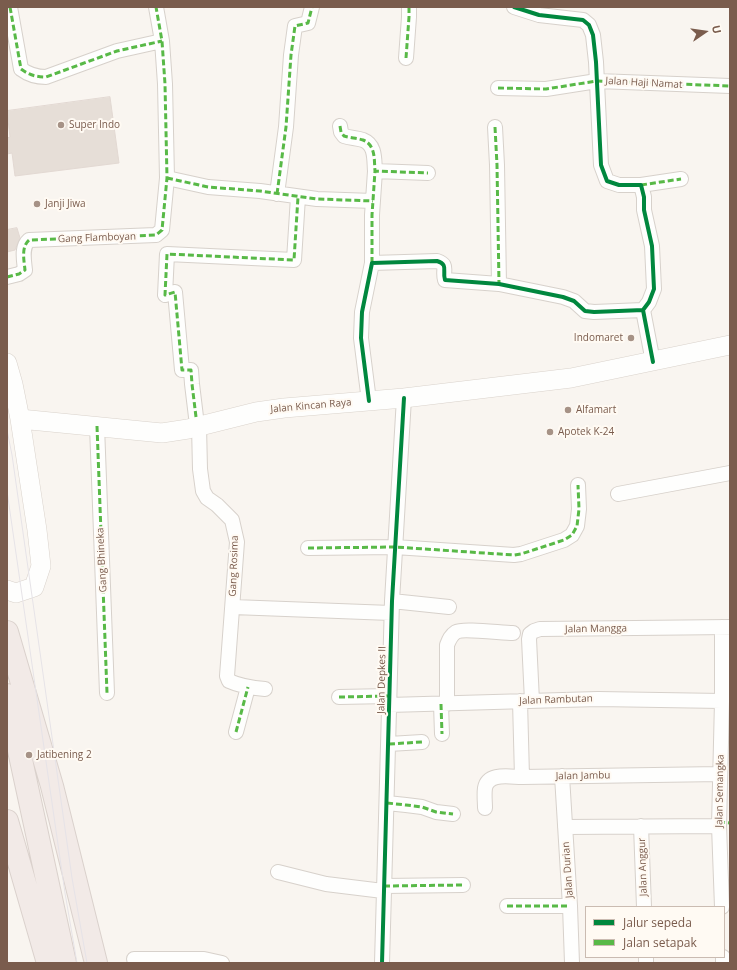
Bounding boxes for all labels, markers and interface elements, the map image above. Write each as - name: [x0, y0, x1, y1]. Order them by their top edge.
- north arrow: [685, 12, 725, 52]
- text: U: [709, 23, 725, 35]
- street label: Jalan Haji Namat: [605, 75, 683, 91]
- place label: Super Indo: [69, 119, 120, 131]
- marker: Super Indo: [56, 120, 66, 130]
- place label: Janji Jiwa: [45, 198, 86, 210]
- marker: Janji Jiwa: [32, 199, 42, 209]
- street label: Gang Flamboyan: [58, 231, 136, 245]
- place label: Indomaret: [574, 332, 623, 344]
- marker: Indomaret: [626, 333, 636, 343]
- street label: Jalan Kincan Raya: [270, 396, 352, 416]
- place label: Alfamart: [576, 404, 616, 416]
- marker: Alfamart: [563, 405, 573, 415]
- place label: Apotek K-24: [558, 426, 614, 438]
- marker: Apotek K-24: [545, 427, 555, 437]
- street label: Gang Bhineka: [94, 527, 110, 593]
- street label: Gang Rosima: [227, 535, 241, 597]
- street label: Jalan Mangga: [565, 622, 627, 636]
- street label: Jalan Depkes II: [375, 646, 389, 714]
- street label: Jalan Rambutan: [519, 693, 593, 707]
- place label: Jatibening 2: [37, 749, 92, 761]
- marker: Jatibening 2: [24, 750, 34, 760]
- street label: Jalan Semangka: [713, 754, 727, 828]
- street label: Jalan Jambu: [555, 770, 611, 782]
- street label: Jalan Anggur: [636, 838, 650, 896]
- street label: Jalan Durian: [560, 841, 576, 899]
- legend: [585, 906, 725, 958]
- text: Jalur sepeda: [623, 914, 692, 931]
- text: Jalan setapak: [623, 934, 697, 951]

